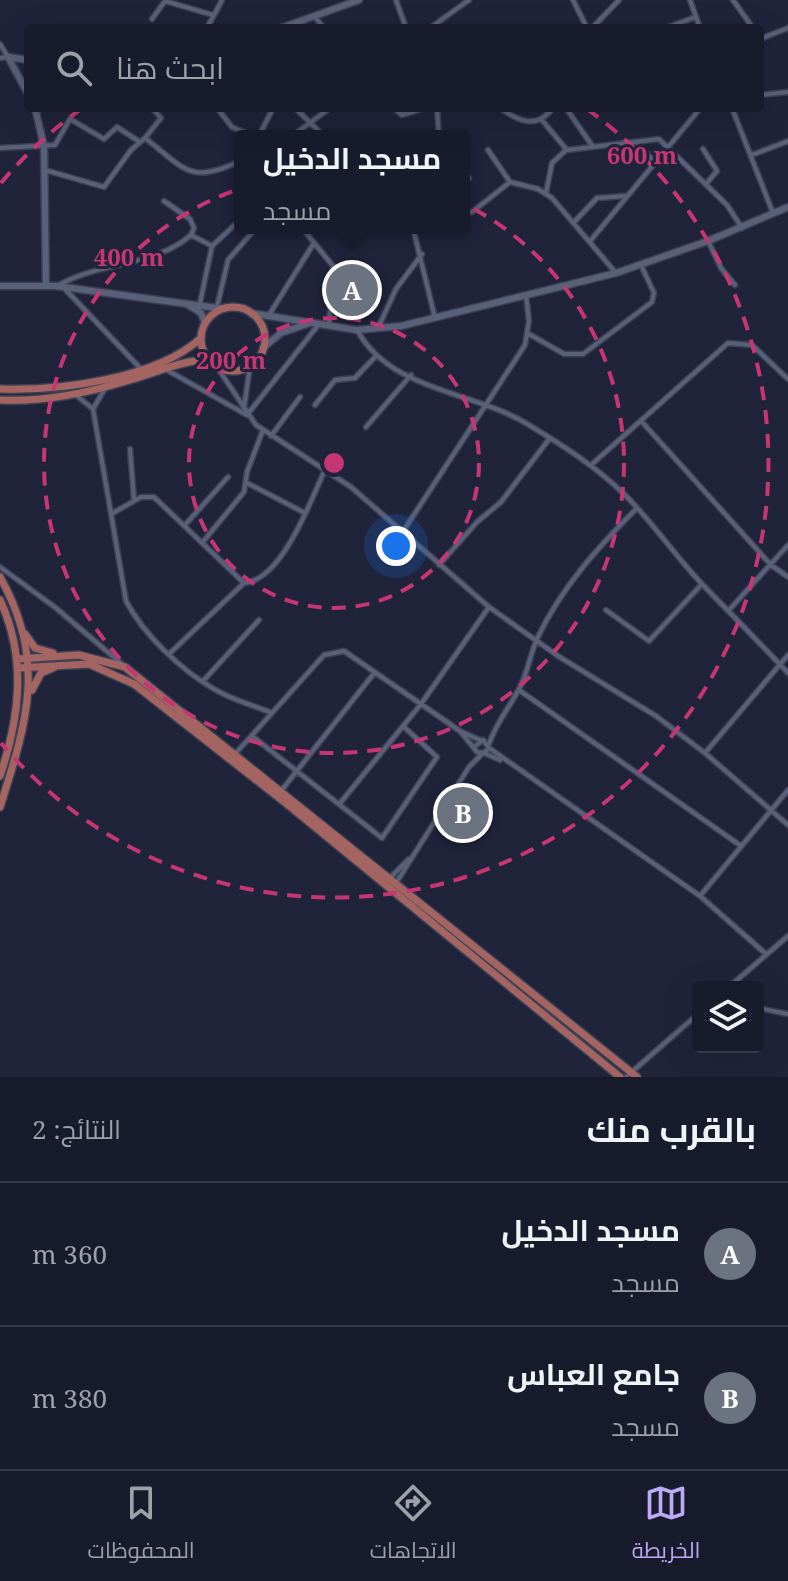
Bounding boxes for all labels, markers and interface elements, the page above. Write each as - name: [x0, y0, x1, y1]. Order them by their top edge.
- search box: [24, 24, 764, 112]
- icon: search: [52, 46, 96, 90]
- text: ابحث هنا: [116, 47, 224, 88]
- popup: [234, 130, 470, 234]
- text: مسجد الدخيل: [263, 137, 441, 178]
- text: 600 m: [607, 138, 678, 171]
- text: مسجد: [263, 192, 331, 228]
- text: 400 m: [94, 240, 165, 273]
- pin: A: [326, 260, 378, 320]
- text: 200 m: [196, 343, 267, 376]
- centre of rings: [320, 449, 348, 477]
- your location: [376, 526, 416, 566]
- pin: B: [437, 783, 489, 843]
- map controls: [692, 981, 764, 1053]
- button: layers: [692, 981, 764, 1053]
- text: بالقرب منك: [587, 1106, 756, 1152]
- text: النتائج: 2: [32, 1111, 121, 1147]
- text: مسجد الدخيل: [501, 1209, 680, 1250]
- text: 360 m: [32, 1236, 107, 1272]
- text: A: [720, 1236, 740, 1272]
- text: مسجد: [611, 1264, 680, 1300]
- text: جامع العباس: [507, 1353, 680, 1394]
- text: 380 m: [32, 1380, 107, 1416]
- text: B: [721, 1380, 739, 1416]
- text: مسجد: [611, 1408, 680, 1444]
- tab: المحفوظات: [88, 1481, 195, 1571]
- tab: الاتجاهات: [370, 1481, 457, 1571]
- tab: الخريطة: [632, 1481, 700, 1571]

